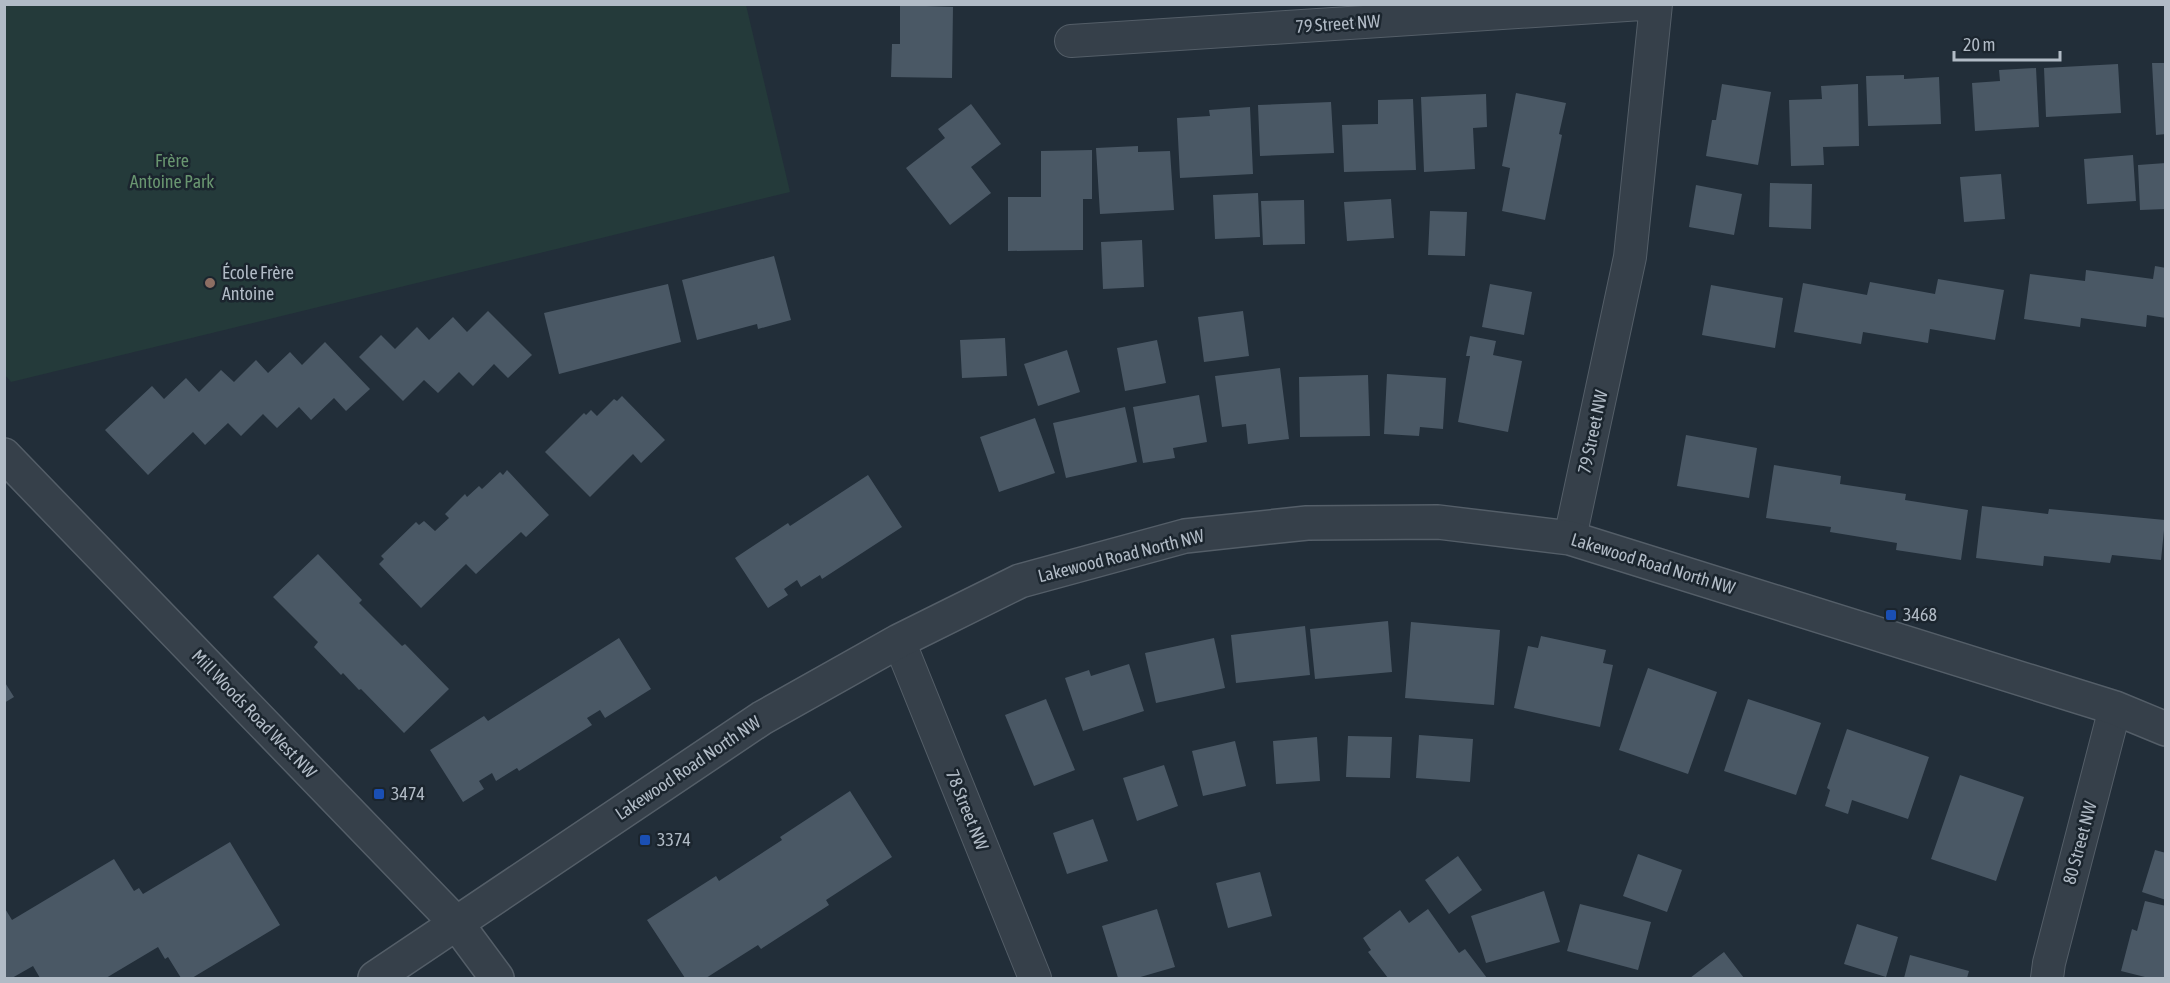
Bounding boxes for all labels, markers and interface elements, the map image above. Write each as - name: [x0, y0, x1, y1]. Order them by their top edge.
- street label: 79 Street NW: [1295, 10, 1381, 37]
- scale bar: [1954, 24, 2060, 62]
- text: 20 m: [1963, 34, 1995, 55]
- park label: Frère Antoine Park: [130, 150, 214, 192]
- place label: École Frère Antoine: [222, 262, 294, 304]
- marker: École Frère Antoine: [203, 276, 217, 290]
- street label: 79 Street NW: [1573, 388, 1612, 476]
- street label: Lakewood Road North NW: [1036, 525, 1206, 586]
- street label: Lakewood Road North NW: [1569, 529, 1738, 598]
- place label: 3468: [1903, 604, 1937, 625]
- marker: 3468: [1884, 608, 1898, 622]
- street label: Mill Woods Road West NW: [188, 645, 321, 782]
- street label: Lakewood Road North NW: [611, 711, 764, 824]
- street label: 78 Street NW: [942, 766, 993, 853]
- place label: 3474: [391, 783, 425, 804]
- marker: 3474: [372, 787, 386, 801]
- street label: 80 Street NW: [2058, 799, 2101, 887]
- place label: 3374: [657, 829, 691, 850]
- marker: 3374: [638, 833, 652, 847]

